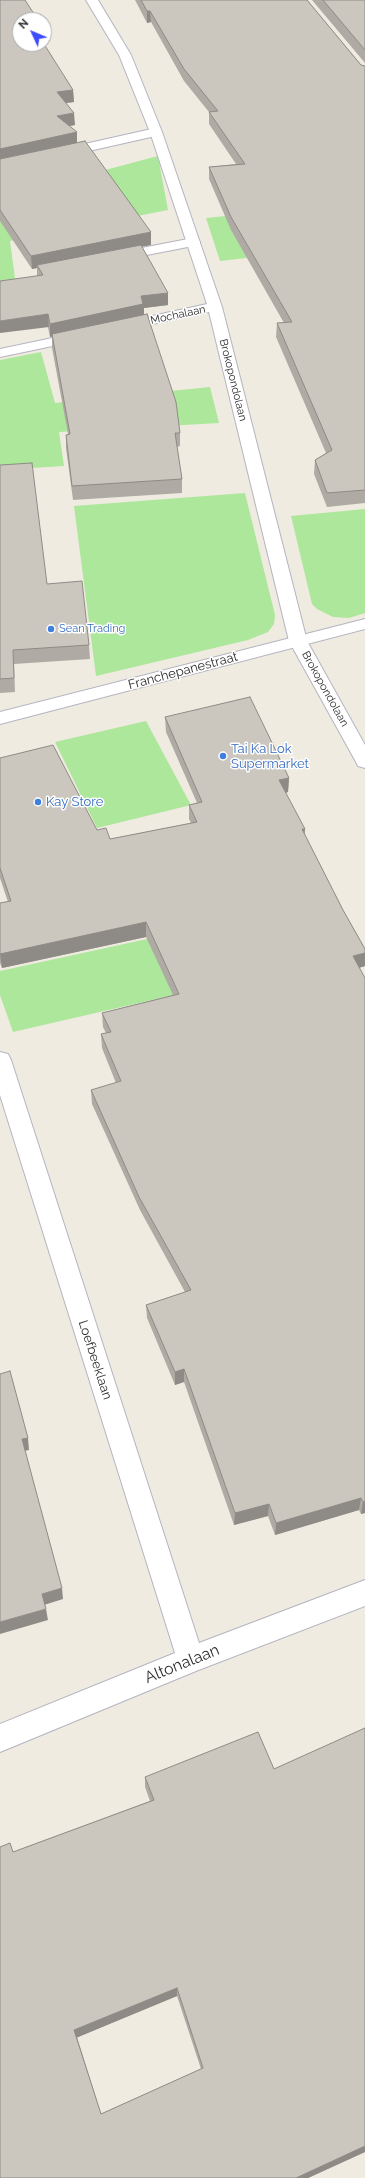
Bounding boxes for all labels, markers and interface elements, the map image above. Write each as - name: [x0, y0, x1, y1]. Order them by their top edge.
- north arrow: [12, 12, 52, 52]
- text: N: [16, 16, 31, 32]
- street label: Mochalaan: [149, 303, 207, 327]
- street label: Brokopondolaan: [216, 338, 250, 422]
- place label: Sean Trading: [59, 622, 125, 636]
- marker: Sean Trading: [46, 624, 56, 634]
- street label: Franchepanestraat: [127, 649, 239, 693]
- street label: Brokopondolaan: [299, 649, 351, 729]
- place label: Tai Ka Lok Supermarket: [231, 741, 309, 772]
- marker: Tai Ka Lok Supermarket: [218, 751, 228, 761]
- place label: Kay Store: [46, 794, 103, 810]
- marker: Kay Store: [33, 797, 43, 807]
- street label: Loefbeeklaan: [75, 1318, 115, 1402]
- street label: Altonalaan: [142, 1640, 222, 1688]

